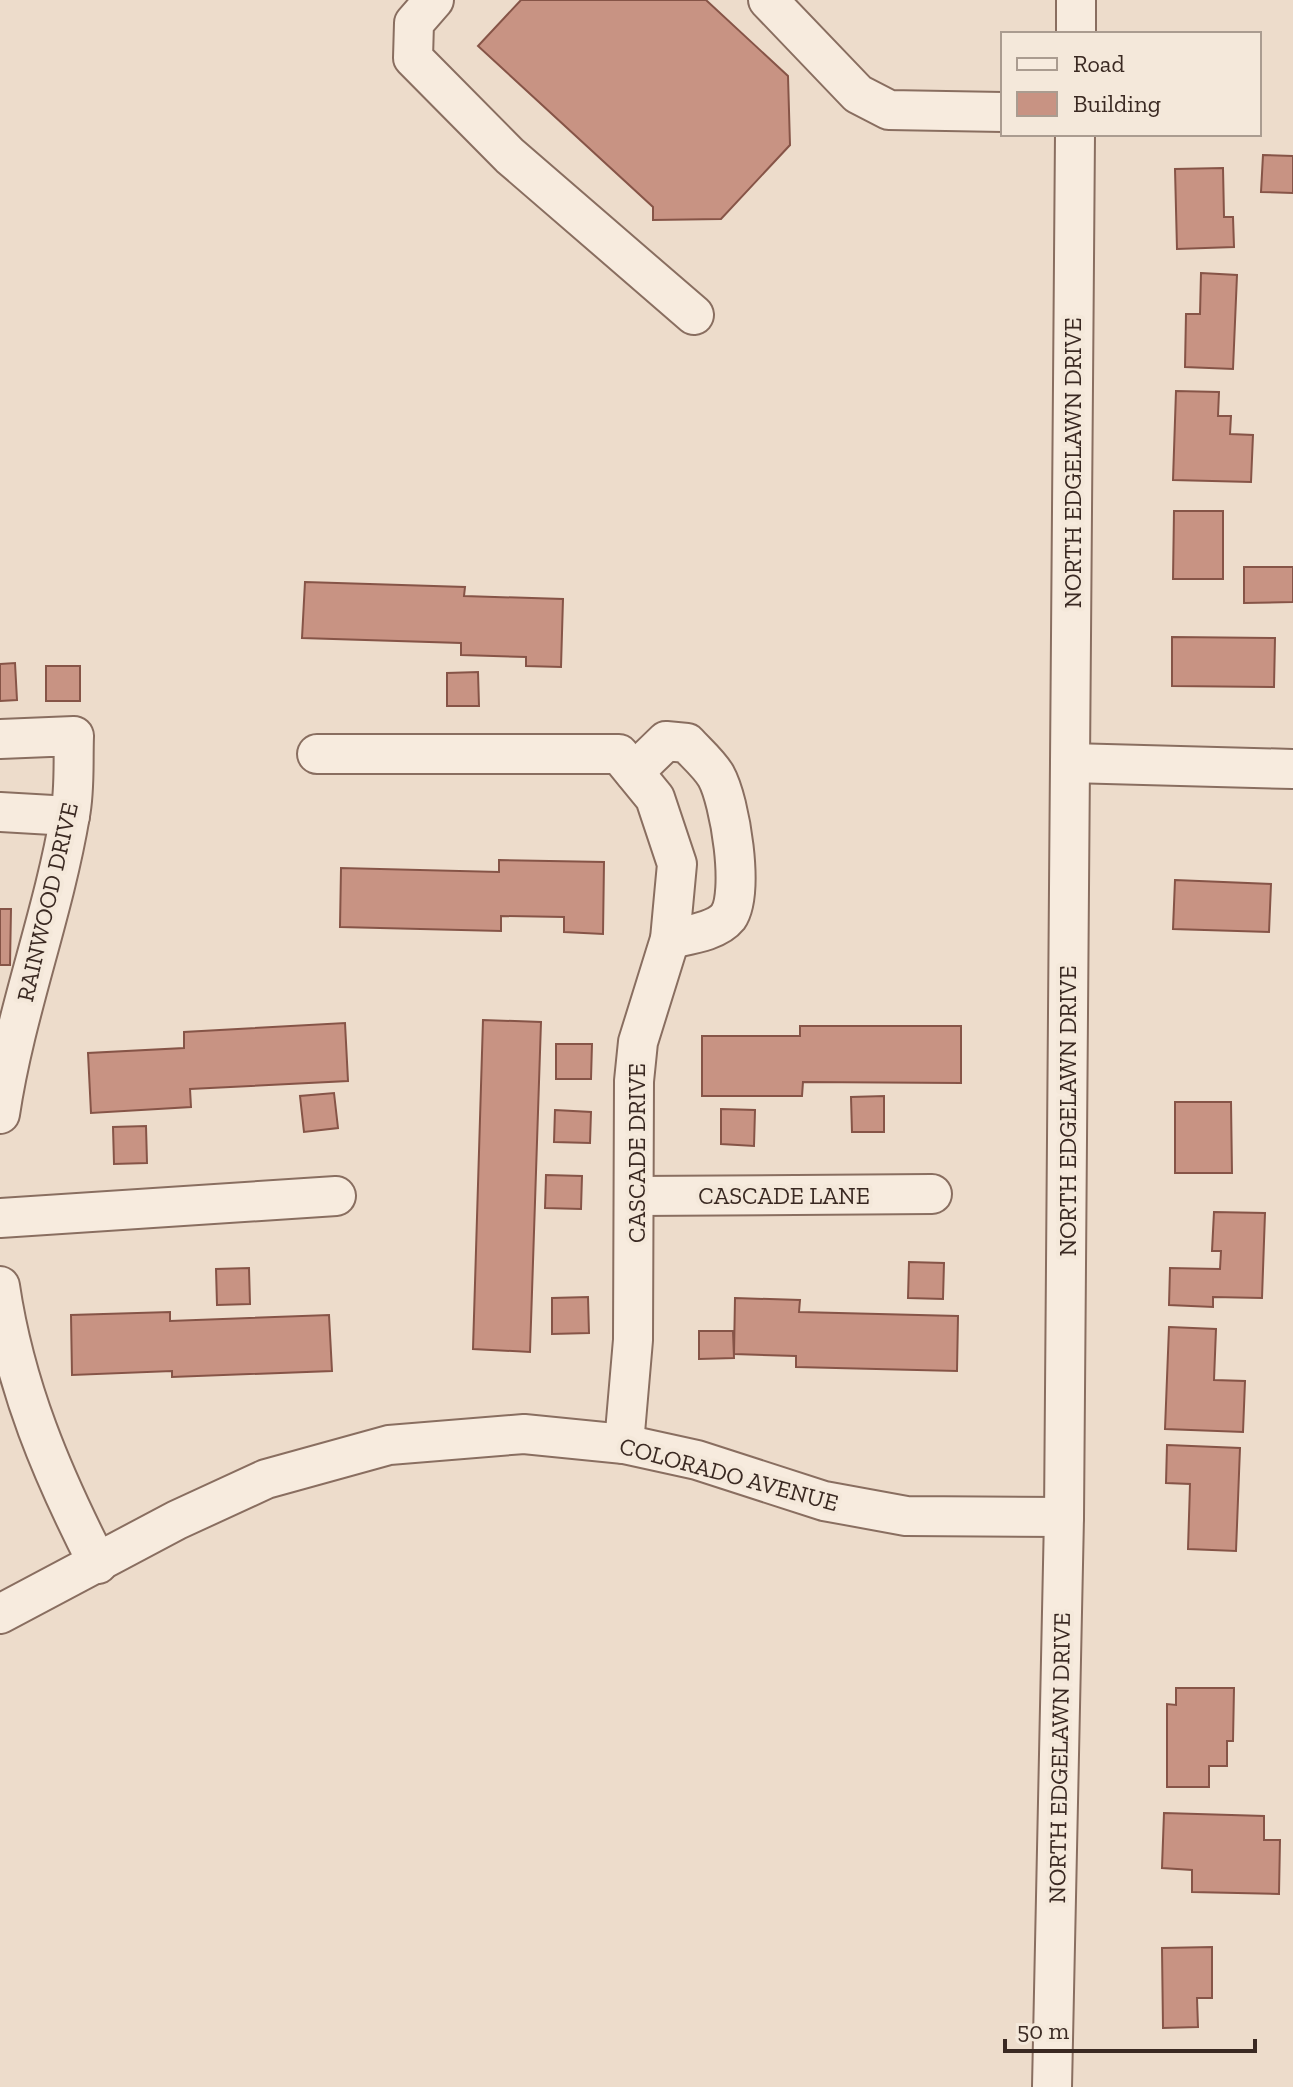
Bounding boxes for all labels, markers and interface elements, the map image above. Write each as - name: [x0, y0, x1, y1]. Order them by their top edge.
- legend: [1001, 32, 1261, 136]
- text: Road: [1073, 49, 1125, 78]
- text: Building: [1073, 89, 1161, 118]
- street label: NORTH EDGELAWN DRIVE: [1058, 317, 1087, 609]
- street label: RAINWOOD DRIVE: [10, 800, 84, 1004]
- street label: NORTH EDGELAWN DRIVE: [1053, 965, 1082, 1257]
- street label: CASCADE DRIVE: [622, 1063, 651, 1243]
- street label: CASCADE LANE: [698, 1181, 870, 1210]
- street label: COLORADO AVENUE: [617, 1431, 841, 1517]
- street label: NORTH EDGELAWN DRIVE: [1042, 1612, 1076, 1904]
- scale bar: [1005, 2003, 1255, 2053]
- text: 50 m: [1017, 2016, 1070, 2045]

